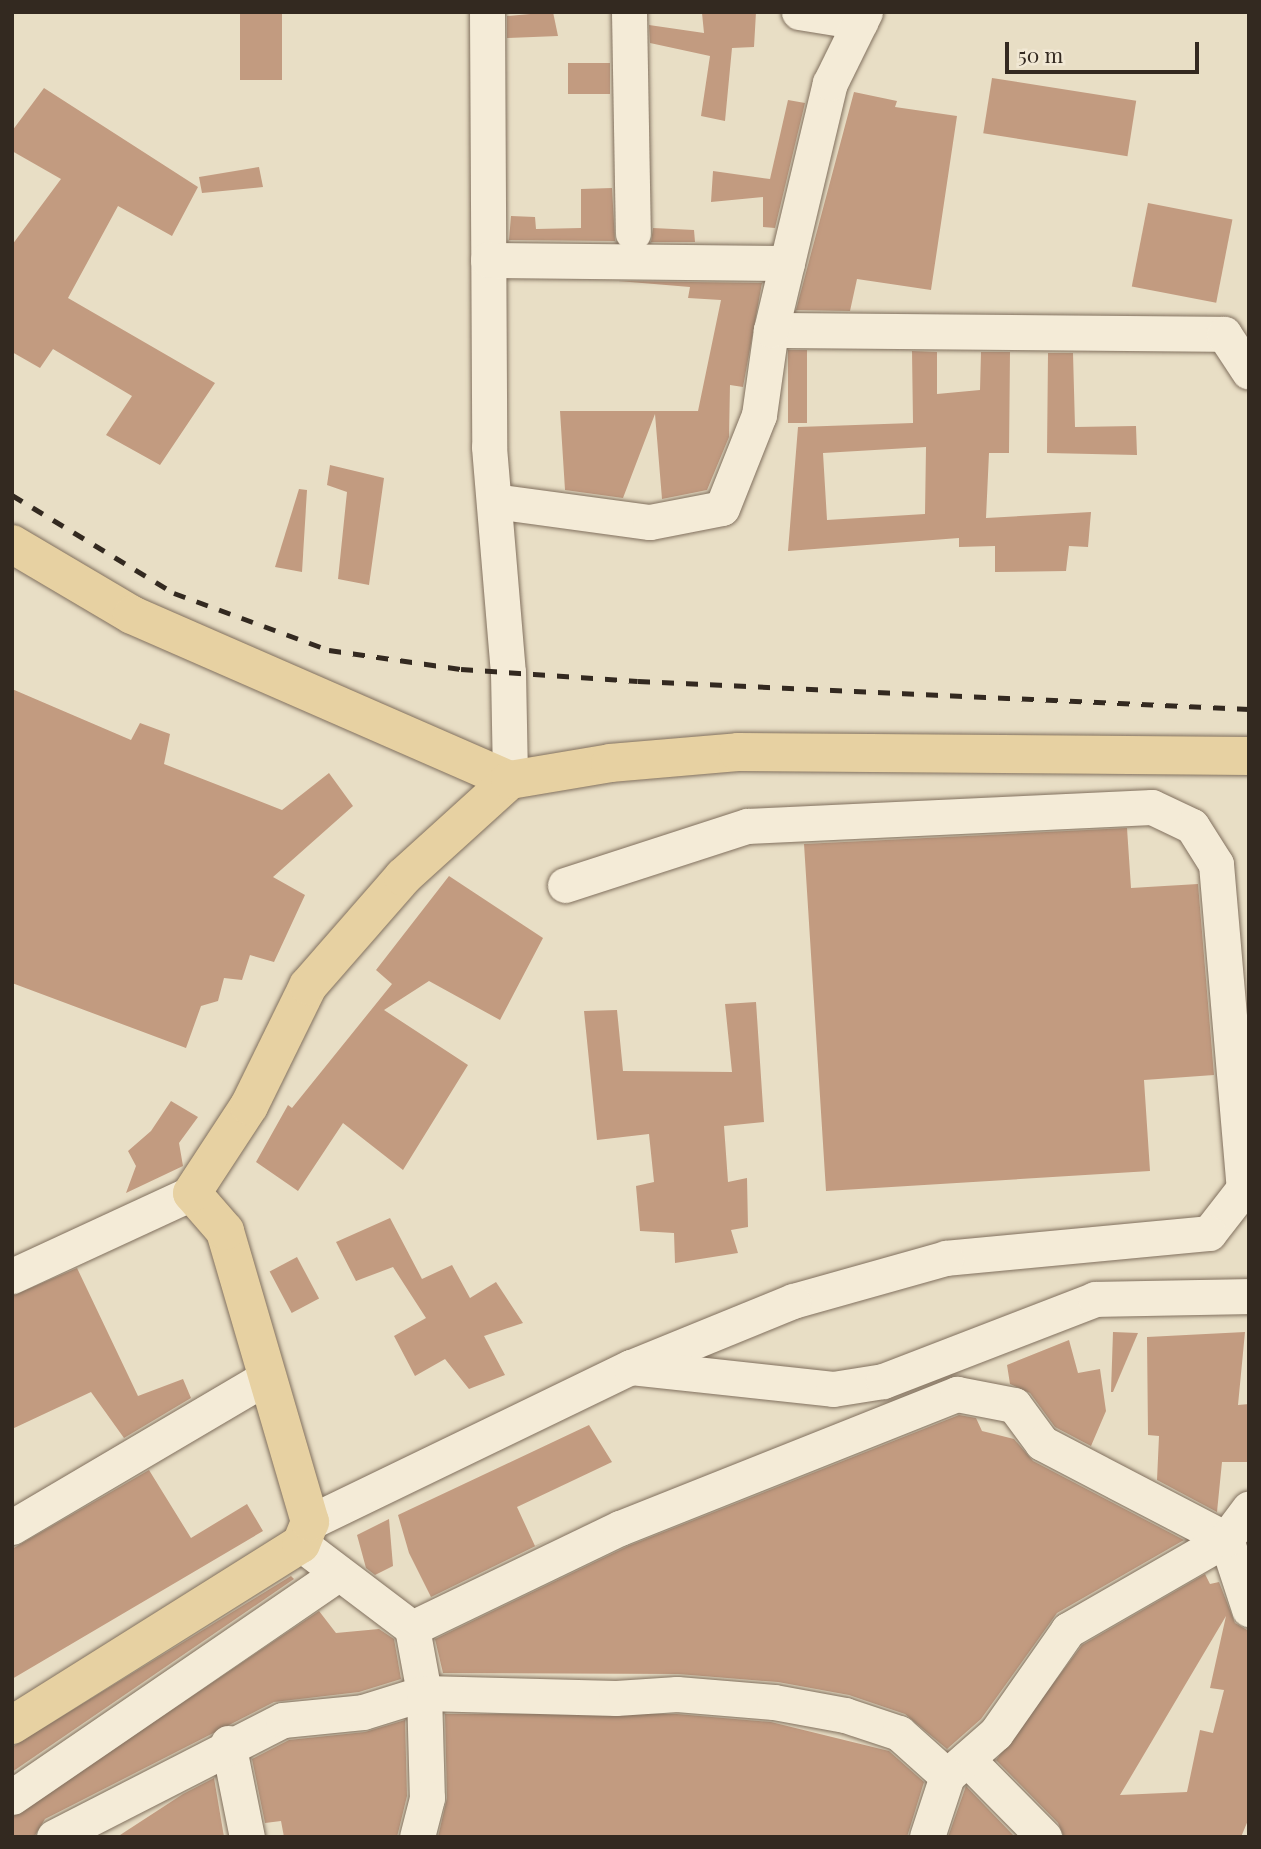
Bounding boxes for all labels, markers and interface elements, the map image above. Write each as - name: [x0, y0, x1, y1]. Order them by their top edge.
- scale bar: [1009, 28, 1203, 72]
- text: 50 m: [1018, 40, 1063, 68]

